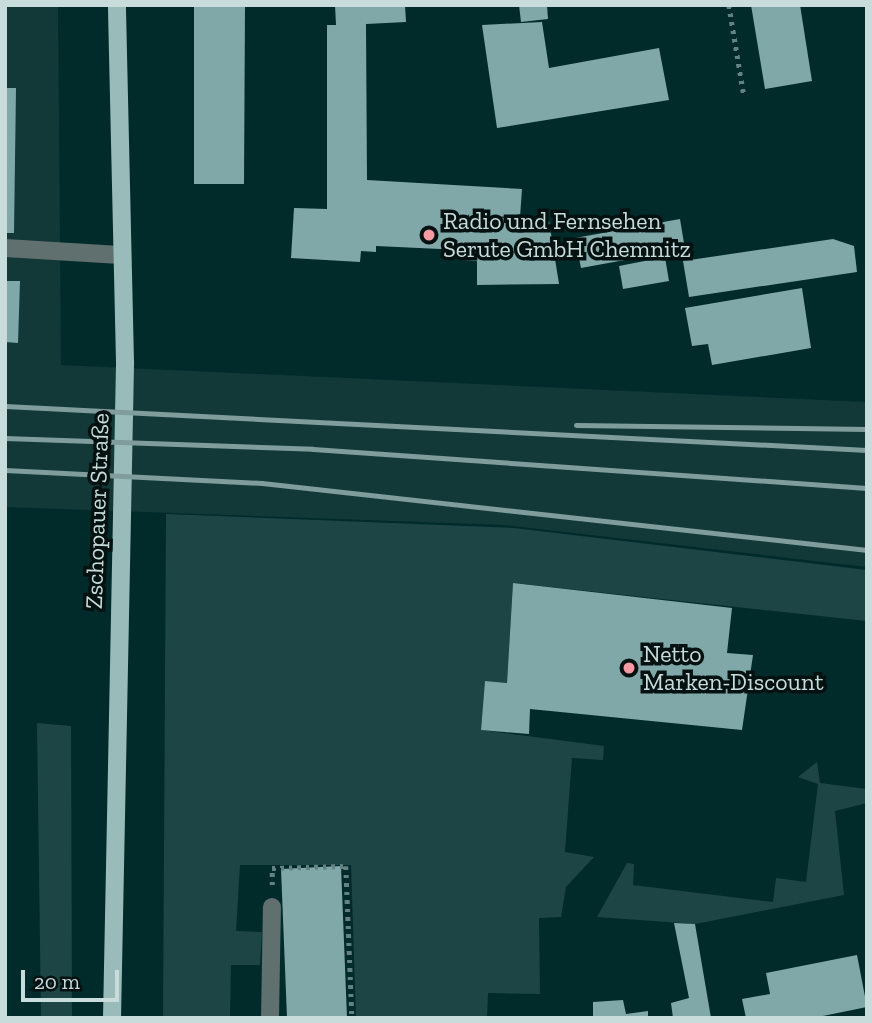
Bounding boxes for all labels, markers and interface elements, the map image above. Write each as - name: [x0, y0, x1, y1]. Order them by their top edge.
- place label: Radio und Fernsehen Serute GmbH Chemnitz: [443, 207, 691, 263]
- marker: Radio und Fernsehen Serute GmbH Chemnitz: [421, 227, 437, 243]
- street label: Zschopauer Straße: [79, 412, 115, 610]
- place label: Netto Marken-Discount: [643, 640, 824, 696]
- marker: Netto Marken-Discount: [621, 660, 637, 676]
- scale bar: [24, 956, 122, 1000]
- text: 20 m: [34, 969, 80, 994]

